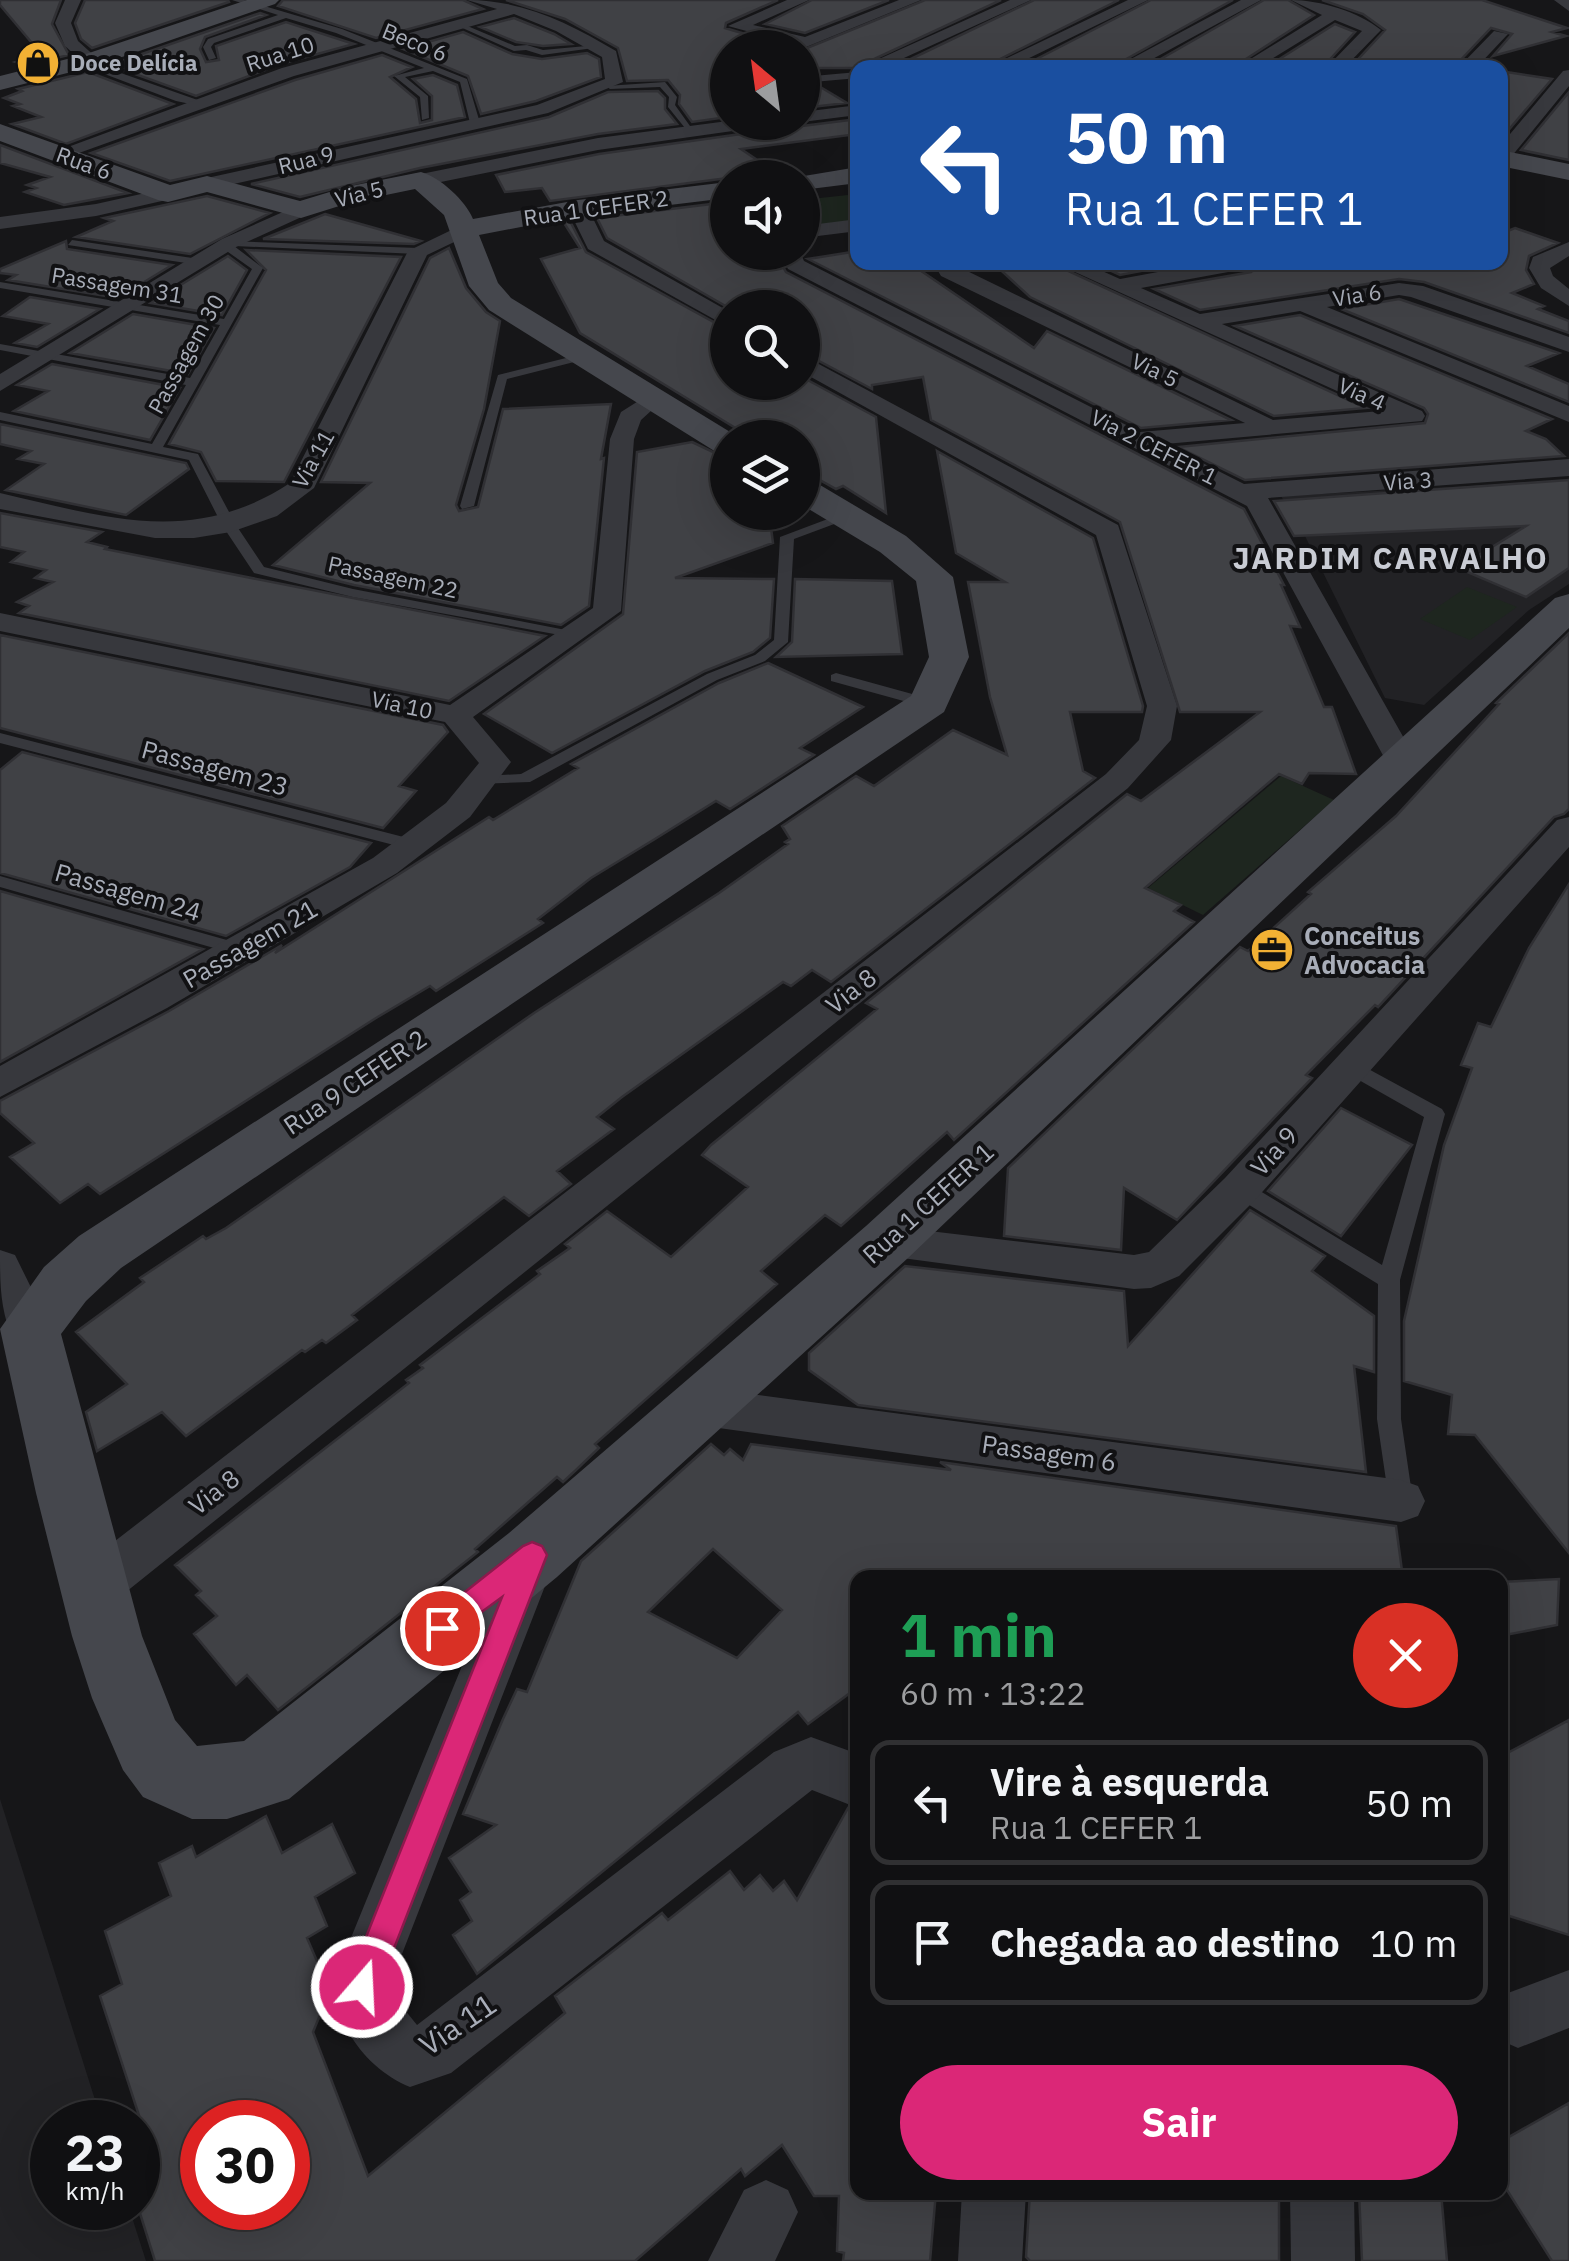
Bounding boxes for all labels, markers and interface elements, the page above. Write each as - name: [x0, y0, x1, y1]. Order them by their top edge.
- street label: Beco 6: [378, 15, 452, 68]
- street label: Rua 10: [242, 29, 318, 78]
- north arrow: [710, 30, 820, 140]
- map controls: [710, 30, 820, 530]
- shop icon: Doce Delícia: [15, 40, 61, 86]
- place label: Doce Delícia: [70, 48, 197, 77]
- text: 50 m: [1065, 91, 1228, 182]
- icon: left: [900, 100, 1030, 230]
- street label: Rua 6: [53, 139, 116, 186]
- street label: Rua 9: [275, 139, 337, 180]
- button: sound: [710, 160, 820, 270]
- street label: Via 5: [332, 174, 386, 214]
- text: Rua 1 CEFER 1: [1065, 179, 1364, 237]
- street label: Rua 1 CEFER 2: [522, 183, 670, 232]
- street label: Passagem 31: [49, 260, 185, 309]
- street label: Via 6: [1330, 276, 1383, 313]
- street label: Passagem 30: [141, 289, 230, 419]
- button: search: [710, 290, 820, 400]
- street label: Via 5: [1127, 346, 1184, 393]
- street label: Via 4: [1334, 370, 1391, 417]
- street label: Via 2 CEFER 1: [1086, 402, 1222, 491]
- button: layers: [710, 420, 820, 530]
- street label: Via 11: [285, 425, 340, 493]
- street label: Via 3: [1382, 464, 1433, 497]
- district label: JARDIM CARVALHO: [1233, 538, 1549, 577]
- street label: Passagem 22: [325, 549, 461, 604]
- street label: Via 10: [369, 684, 436, 725]
- street label: Passagem 23: [138, 732, 292, 803]
- street label: Passagem 24: [51, 855, 205, 928]
- street label: Passagem 21: [176, 892, 323, 995]
- place label: Conceitus Advocacia: [1304, 919, 1425, 981]
- office icon: Conceitus Advocacia: [1249, 927, 1295, 973]
- street label: Via 8: [819, 960, 883, 1021]
- street label: Rua 9 CEFER 2: [277, 1022, 433, 1142]
- street label: Via 9: [1243, 1119, 1305, 1182]
- street label: Rua 1 CEFER 1: [855, 1135, 1000, 1270]
- street label: Passagem 6: [980, 1427, 1118, 1478]
- street label: Via 8: [182, 1461, 246, 1522]
- pin: [400, 1586, 485, 1671]
- text: 1 min: [900, 1595, 1057, 1674]
- icon: arrive: [415, 1601, 470, 1656]
- button: close: [1353, 1603, 1458, 1708]
- text: 60 m · 13:22: [900, 1672, 1086, 1714]
- text: Vire à esquerda: [990, 1757, 1269, 1806]
- icon: left: [905, 1775, 960, 1830]
- text: 50 m: [1365, 1778, 1453, 1827]
- text: Rua 1 CEFER 1: [990, 1806, 1202, 1848]
- icon: arrive: [905, 1915, 960, 1970]
- text: Chegada ao destino: [990, 1918, 1340, 1967]
- text: 10 m: [1370, 1918, 1458, 1967]
- position arrow: [310, 1935, 414, 2039]
- street label: Via 11: [411, 1984, 503, 2064]
- button: Sair: [900, 2065, 1458, 2180]
- speed limit sign: 30: [180, 2100, 310, 2230]
- text: 23: [65, 2120, 125, 2185]
- text: km/h: [66, 2174, 124, 2207]

